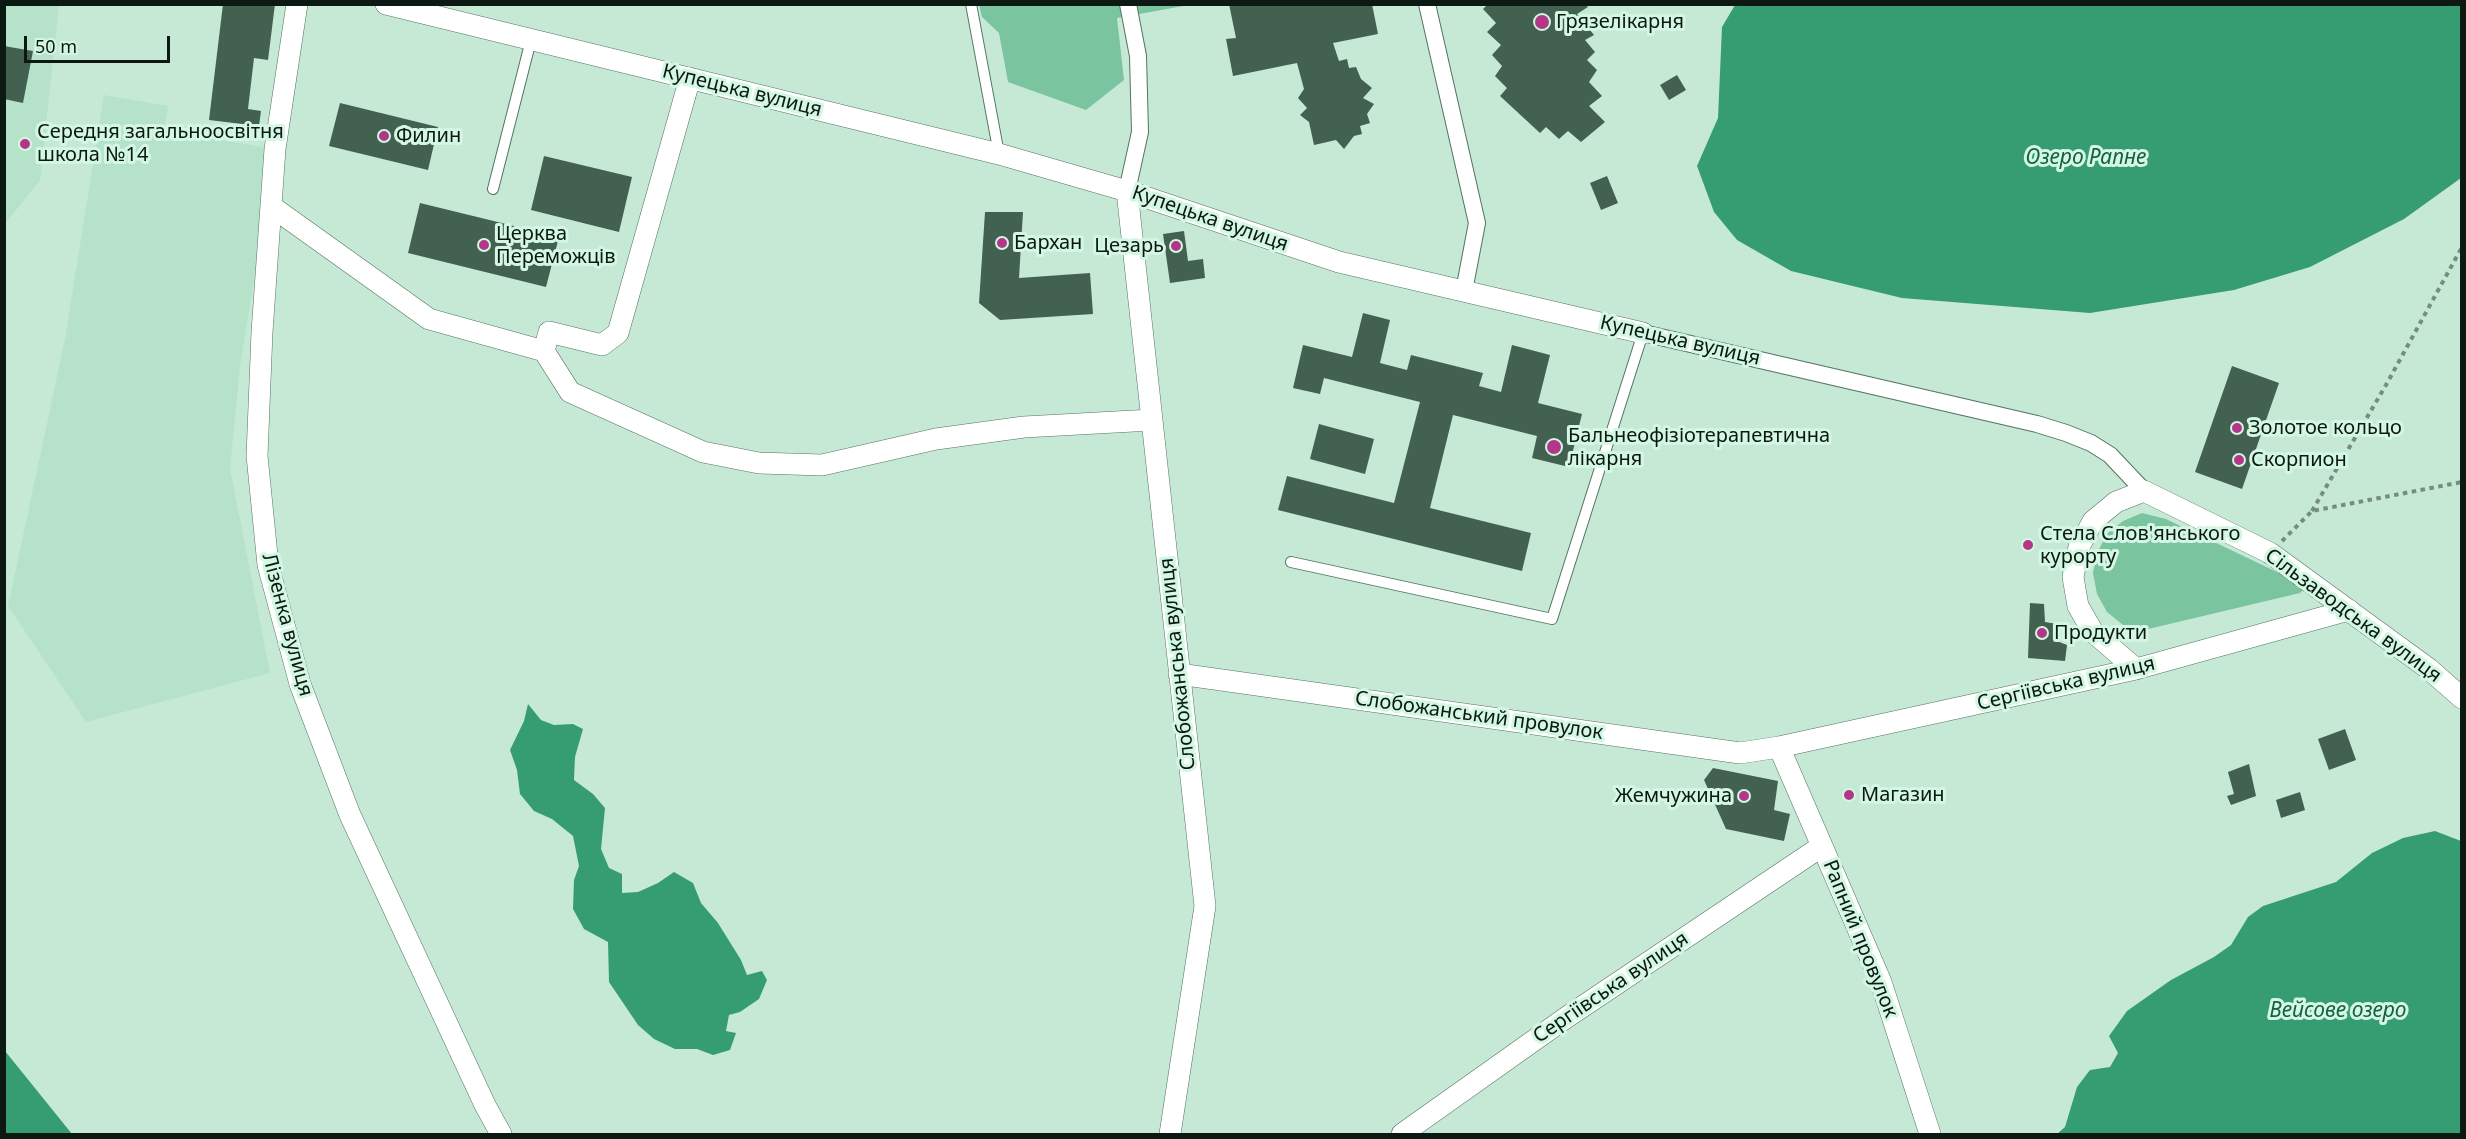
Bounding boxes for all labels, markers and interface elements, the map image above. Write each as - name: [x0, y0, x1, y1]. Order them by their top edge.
- place label: Грязелікарня: [1556, 10, 1684, 34]
- marker: Грязелікарня: [1533, 13, 1551, 31]
- scale bar: [27, 24, 172, 62]
- text: 50 m: [35, 34, 77, 58]
- street label: Купецька вулиця: [660, 60, 824, 122]
- place label: Середня загальноосвітня школа №14: [37, 120, 284, 167]
- place label: Филин: [396, 124, 461, 148]
- marker: Филин: [377, 129, 391, 143]
- marker: Середня загальноосвітня школа №14: [18, 137, 32, 151]
- water label: Озеро Рапне: [2026, 145, 2146, 171]
- street label: Купецька вулиця: [1129, 181, 1291, 257]
- place label: Церква Переможців: [496, 222, 616, 269]
- place label: Бархан: [1014, 231, 1082, 255]
- place label: Цезарь: [1094, 234, 1164, 258]
- marker: Бархан: [995, 236, 1009, 250]
- marker: Церква Переможців: [477, 238, 491, 252]
- marker: Цезарь: [1169, 239, 1183, 253]
- street label: Купецька вулиця: [1598, 311, 1762, 371]
- place label: Золотое кольцо: [2249, 416, 2402, 440]
- marker: Золотое кольцо: [2230, 421, 2244, 435]
- place label: Бальнеофізіотерапевтична лікарня: [1568, 424, 1830, 471]
- marker: Бальнеофізіотерапевтична лікарня: [1545, 438, 1563, 456]
- place label: Скорпион: [2251, 448, 2347, 472]
- marker: Скорпион: [2232, 453, 2246, 467]
- place label: Стела Слов'янського курорту: [2040, 522, 2240, 569]
- marker: Стела Слов'янського курорту: [2021, 538, 2035, 552]
- street label: Сільзаводська вулиця: [2260, 544, 2446, 688]
- street label: Лізенка вулиця: [256, 551, 318, 699]
- street label: Слобожанська вулиця: [1155, 557, 1201, 771]
- place label: Продукти: [2054, 621, 2147, 645]
- marker: Продукти: [2035, 626, 2049, 640]
- street label: Сергіївська вулиця: [1975, 652, 2157, 716]
- street label: Слобожанський провулок: [1353, 687, 1605, 745]
- place label: Магазин: [1861, 783, 1945, 807]
- place label: Жемчужина: [1615, 784, 1732, 808]
- marker: Магазин: [1842, 788, 1856, 802]
- marker: Жемчужина: [1737, 789, 1751, 803]
- street label: Рапний провулок: [1817, 857, 1903, 1021]
- street label: Сергіївська вулиця: [1529, 927, 1693, 1049]
- water label: Вейсове озеро: [2269, 998, 2407, 1024]

